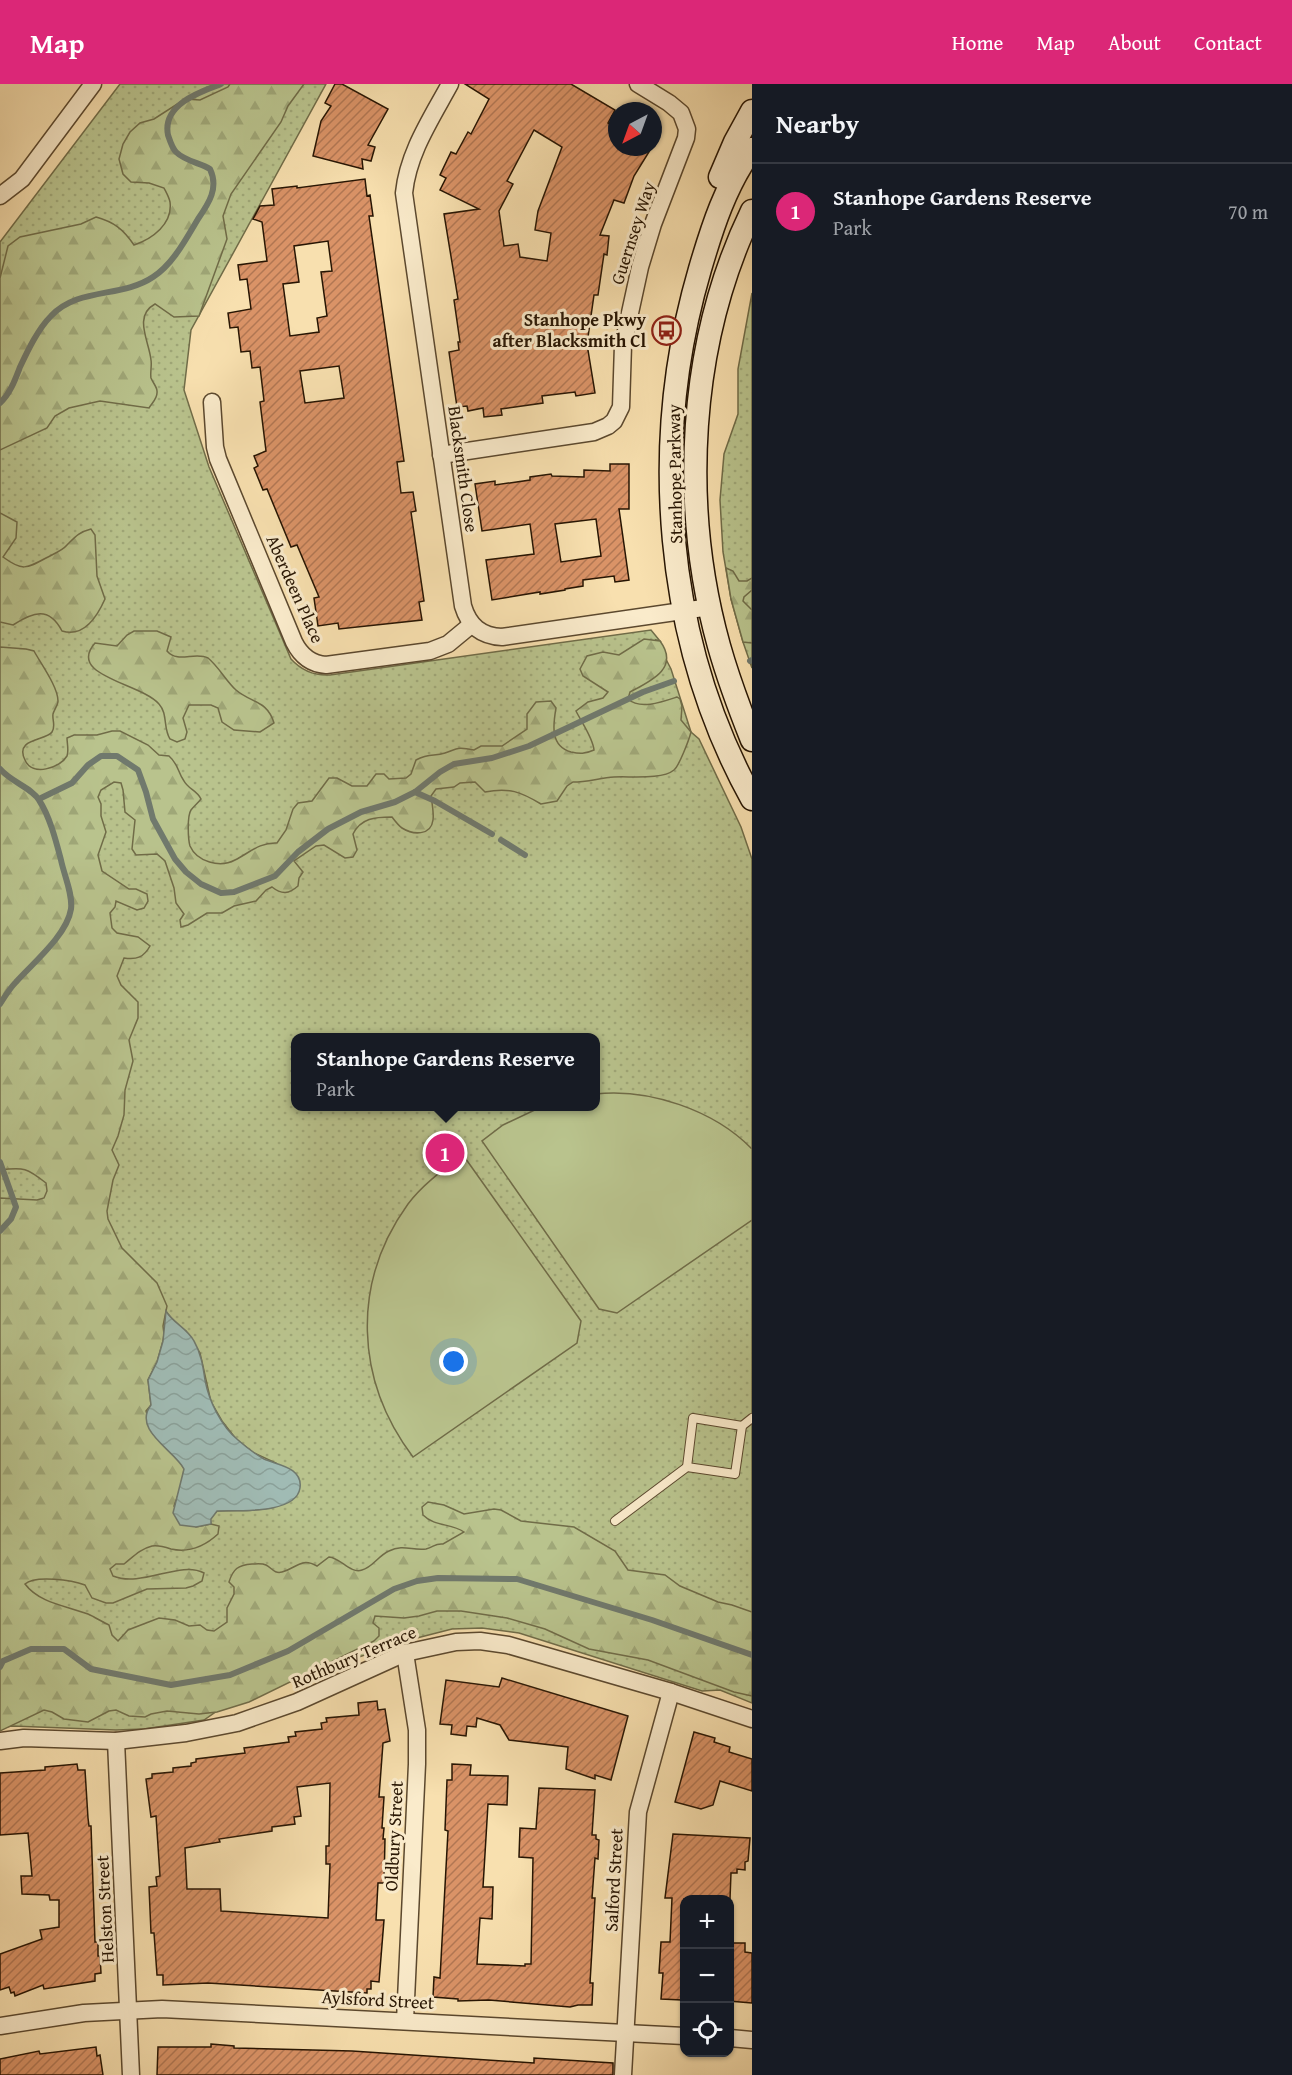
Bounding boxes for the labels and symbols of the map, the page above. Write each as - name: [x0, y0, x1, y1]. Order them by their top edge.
- north arrow: [608, 102, 662, 156]
- street label: Guernsey Way: [603, 178, 662, 288]
- place label: Stanhope Pkwy after Blacksmith Cl: [492, 306, 647, 354]
- bus stop icon: Stanhope Pkwy after Blacksmith Cl: [651, 314, 683, 346]
- street label: Blacksmith Close: [441, 404, 486, 534]
- street label: Stanhope Parkway: [660, 404, 689, 544]
- street label: Aberdeen Place: [260, 530, 331, 647]
- pin: 1: [426, 1130, 464, 1176]
- your location: [439, 1347, 468, 1376]
- street label: Rothbury Terrace: [287, 1618, 420, 1695]
- street label: Oldbury Street: [377, 1779, 410, 1892]
- street label: Salford Street: [597, 1827, 630, 1932]
- street label: Helston Street: [88, 1854, 121, 1964]
- street label: Aylsford Street: [321, 1983, 436, 2016]

